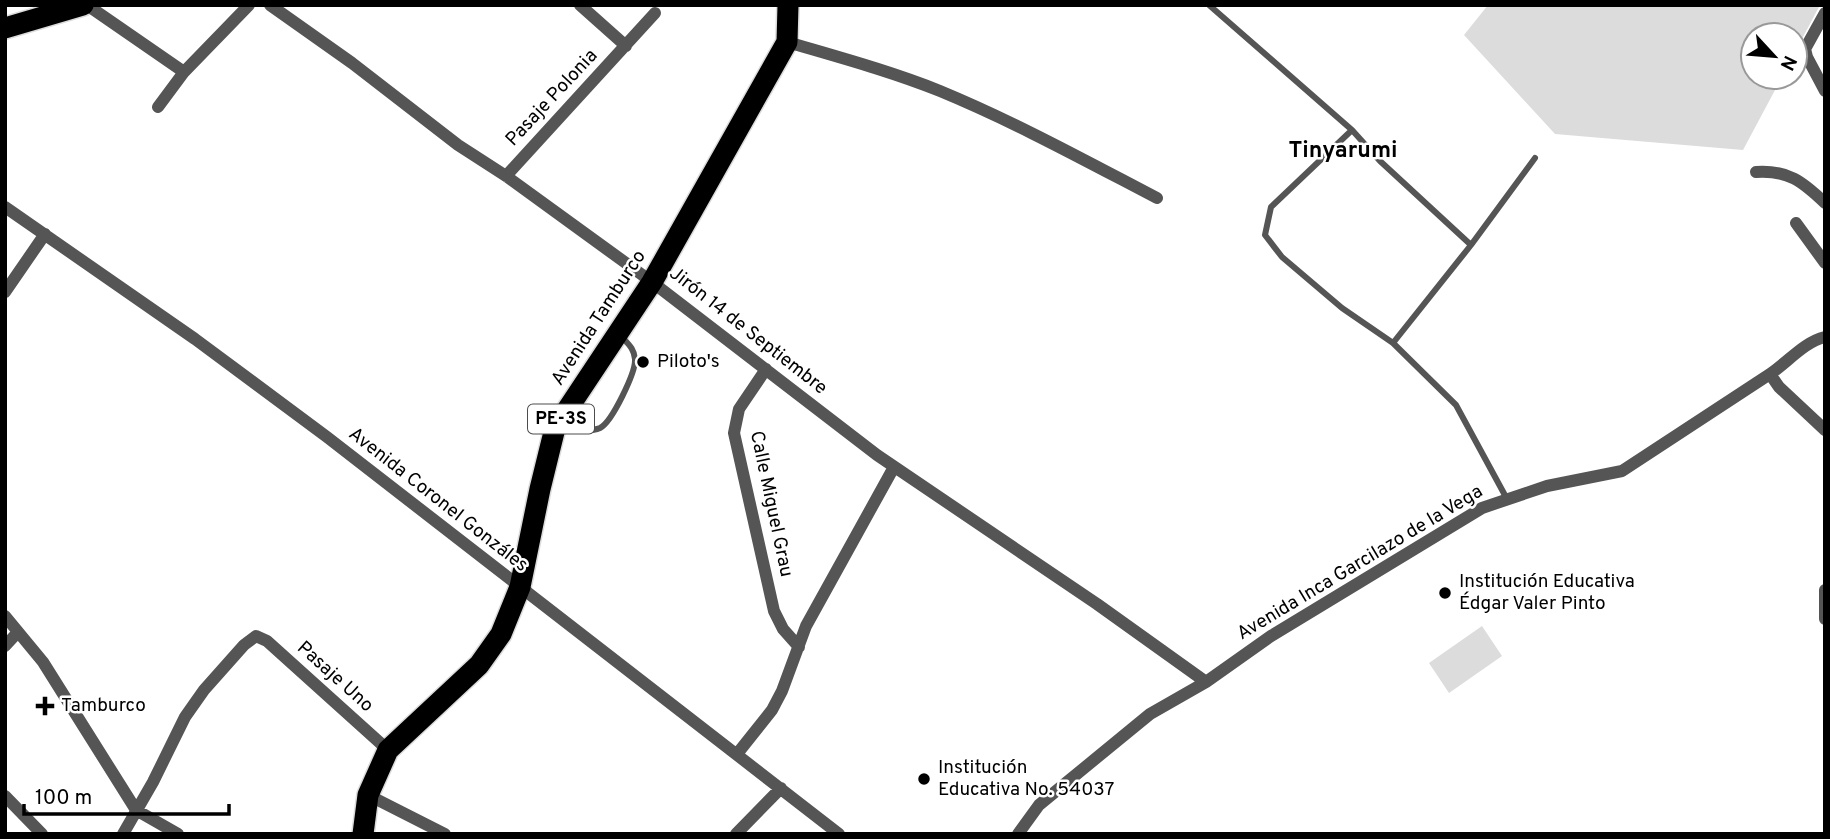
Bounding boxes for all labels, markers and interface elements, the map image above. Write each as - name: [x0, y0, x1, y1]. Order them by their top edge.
- north arrow: [1739, 21, 1809, 91]
- street label: Pasaje Polonia: [501, 44, 603, 152]
- text: N: [1774, 51, 1801, 74]
- district label: Tinyarumi: [1288, 137, 1398, 166]
- street label: Avenida Tamburco: [546, 246, 652, 390]
- street label: Jirón 14 de Septiembre: [664, 262, 832, 400]
- place label: Piloto's: [657, 350, 720, 374]
- marker: Piloto's: [635, 354, 651, 370]
- road number: PE-3S: [528, 404, 594, 433]
- street label: Avenida Coronel Gonzáles: [343, 422, 533, 578]
- street label: Calle Miguel Grau: [744, 429, 798, 579]
- street label: Avenida Inca Garcilazo de la Vega: [1233, 480, 1487, 646]
- place label: Institución Educativa Édgar Valer Pinto: [1459, 570, 1635, 616]
- marker: Institución Educativa Édgar Valer Pinto: [1437, 585, 1453, 601]
- street label: Pasaje Uno: [292, 636, 378, 718]
- place label: Tamburco: [61, 694, 146, 718]
- marker: Tamburco: [35, 696, 55, 716]
- place label: Institución Educativa No. 54037: [938, 756, 1115, 802]
- marker: Institución Educativa No. 54037: [916, 771, 932, 787]
- scale bar: [24, 772, 229, 816]
- text: 100 m: [35, 785, 92, 812]

